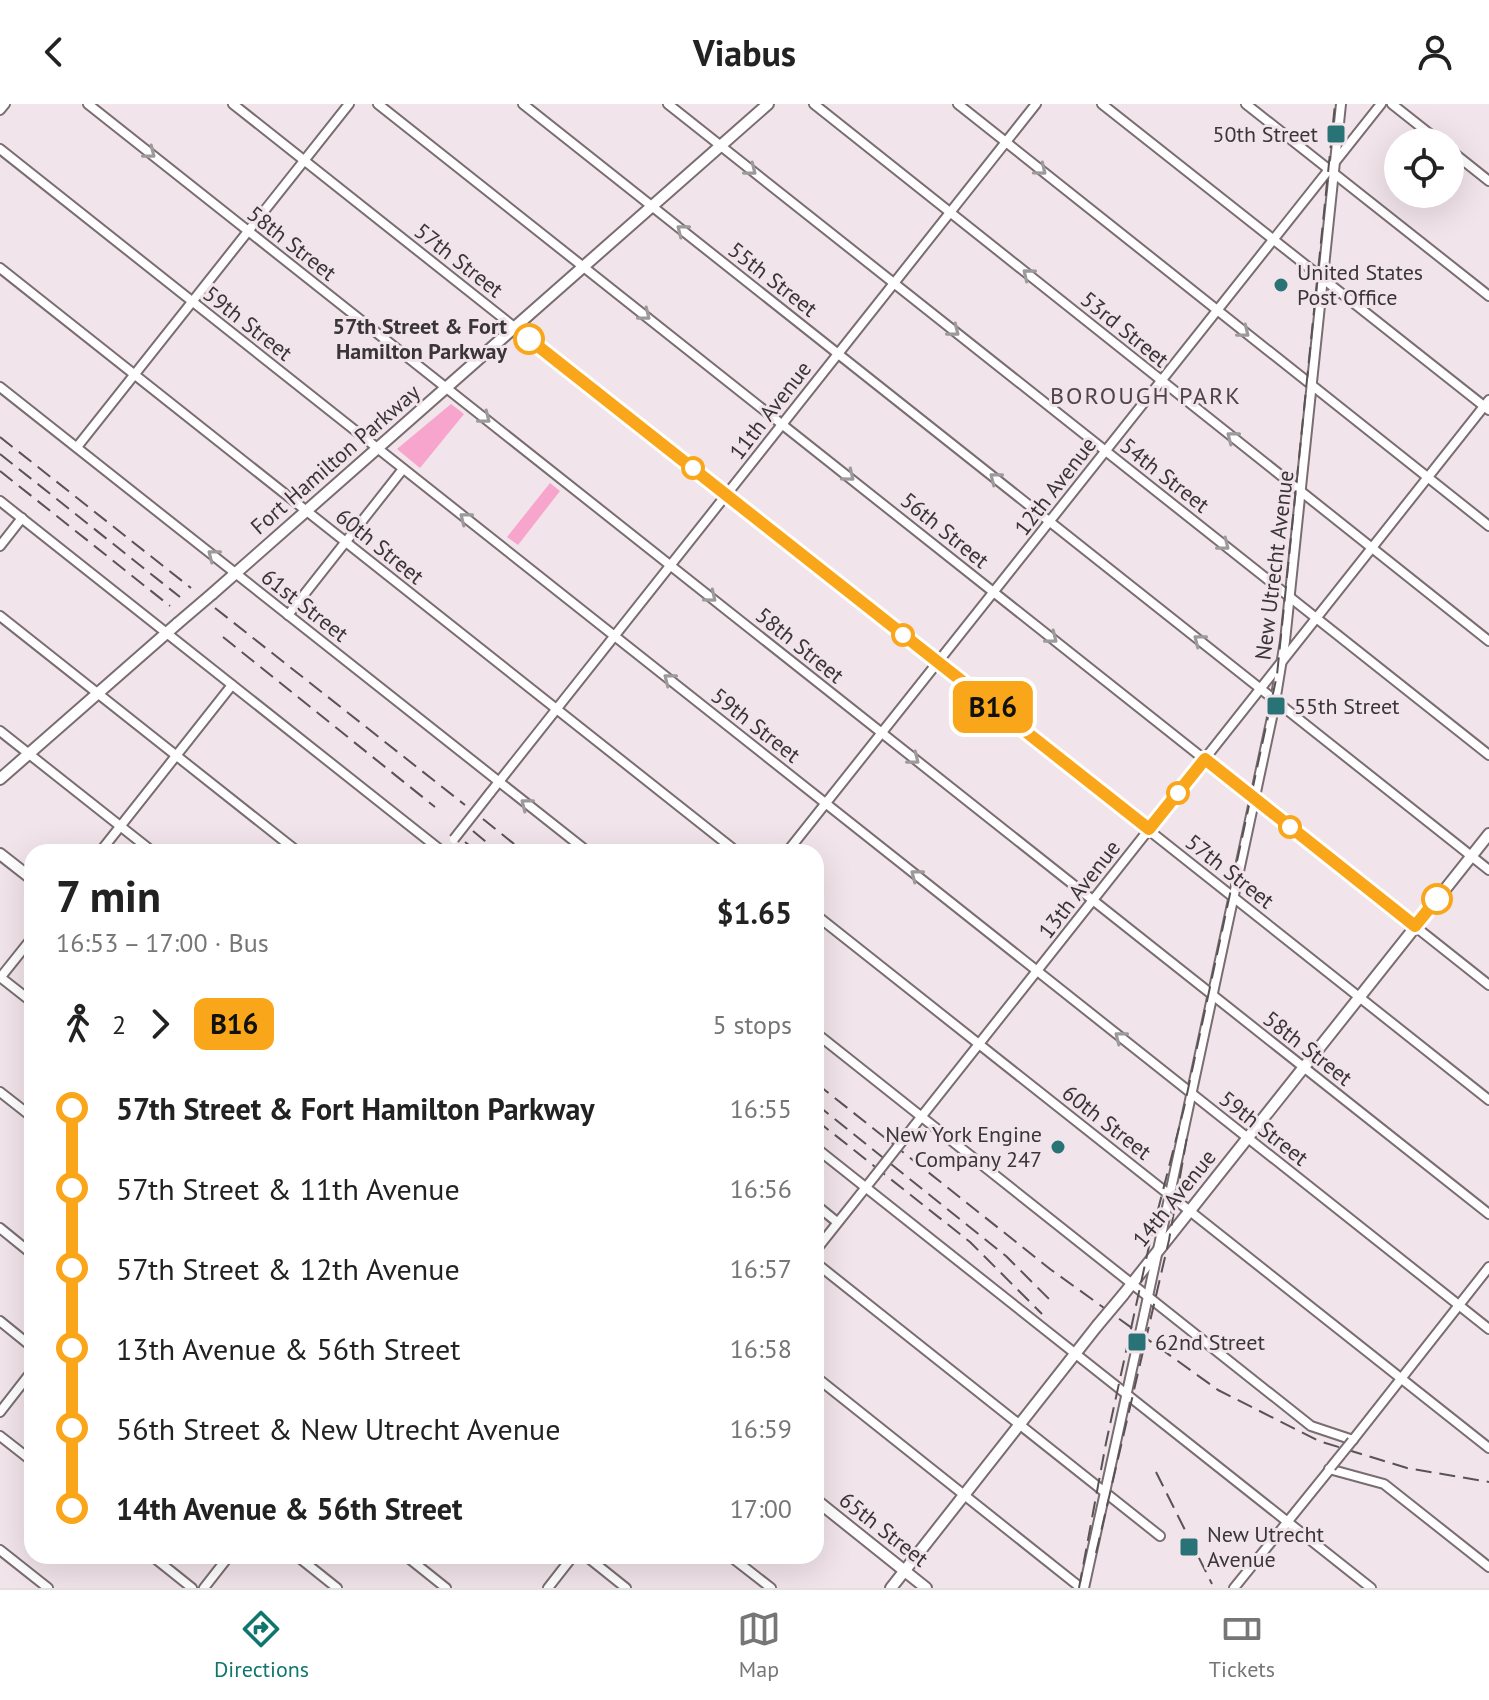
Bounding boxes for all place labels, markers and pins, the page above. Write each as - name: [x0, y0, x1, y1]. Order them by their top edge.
- place label: 50th Street: [1212, 120, 1319, 148]
- marker: 50th Street: [1325, 123, 1347, 145]
- place label: United States Post Office: [1297, 258, 1423, 311]
- marker: United States Post Office: [1272, 276, 1290, 294]
- place label: 57th Street & Fort Hamilton Parkway: [332, 312, 507, 365]
- marker: 57th Street & Fort Hamilton Parkway: [514, 324, 544, 354]
- unlabelled marker: [682, 457, 704, 479]
- unlabelled marker: [892, 624, 914, 646]
- place label: 55th Street: [1294, 692, 1400, 720]
- marker: 55th Street: [1265, 695, 1287, 717]
- unlabelled marker: [1167, 782, 1189, 804]
- unlabelled marker: [1279, 816, 1301, 838]
- unlabelled marker: [1422, 884, 1452, 914]
- place label: New York Engine Company 247: [885, 1120, 1042, 1173]
- marker: New York Engine Company 247: [1049, 1138, 1067, 1156]
- place label: 62nd Street: [1155, 1328, 1265, 1356]
- marker: 62nd Street: [1126, 1331, 1148, 1353]
- place label: New Utrecht Avenue: [1207, 1520, 1324, 1573]
- marker: New Utrecht Avenue: [1178, 1536, 1200, 1558]

